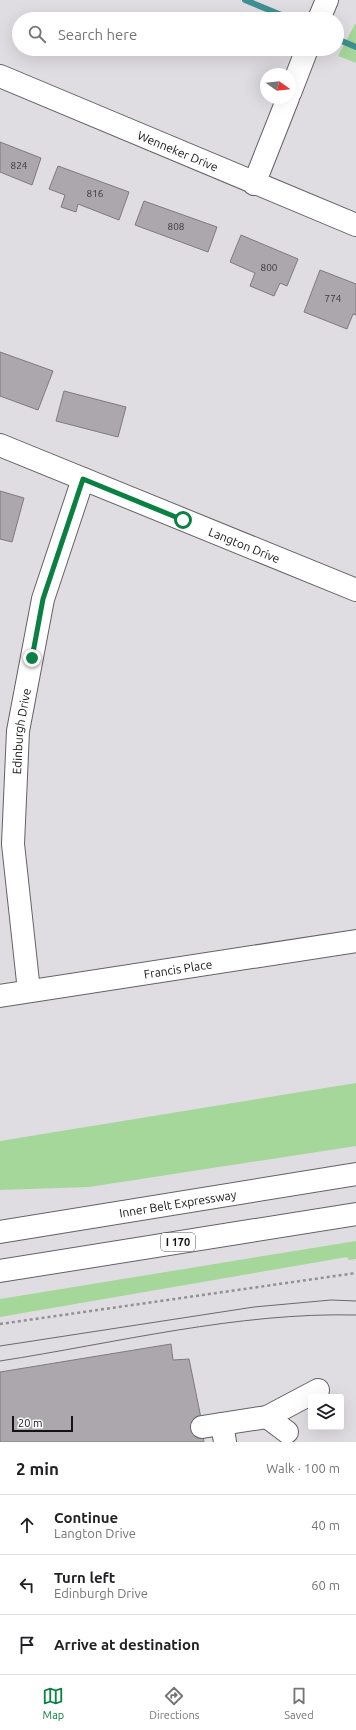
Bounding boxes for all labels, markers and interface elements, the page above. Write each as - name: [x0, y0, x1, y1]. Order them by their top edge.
- search box: [12, 12, 344, 56]
- icon: search: [26, 23, 48, 45]
- text: Search here: [58, 26, 137, 43]
- north arrow: [260, 68, 296, 104]
- street label: Wenneker Drive: [136, 128, 220, 173]
- house number: 824: [11, 160, 28, 171]
- house number: 816: [87, 188, 104, 199]
- house number: 808: [168, 221, 185, 232]
- house number: 800: [261, 262, 278, 273]
- house number: 774: [325, 293, 342, 304]
- route start: [174, 511, 192, 529]
- street label: Langton Drive: [207, 524, 282, 565]
- route end: [23, 649, 41, 667]
- street label: Edinburgh Drive: [10, 687, 32, 775]
- street label: Francis Place: [143, 957, 213, 980]
- street label: Inner Belt Expressway: [118, 1187, 237, 1219]
- road number: I 170: [161, 1233, 195, 1251]
- map controls: [308, 1394, 344, 1430]
- button: layers: [308, 1394, 344, 1430]
- scale bar: [12, 1414, 73, 1433]
- text: 20 m: [18, 1417, 42, 1429]
- text: 2 min: [16, 1459, 59, 1478]
- text: Walk · 100 m: [266, 1461, 340, 1475]
- text: Continue: [54, 1509, 118, 1526]
- icon: ahead: [16, 1514, 38, 1536]
- text: 40 m: [311, 1518, 340, 1532]
- text: Langton Drive: [54, 1526, 136, 1540]
- text: Turn left: [54, 1569, 115, 1586]
- icon: left: [16, 1574, 38, 1596]
- text: 60 m: [311, 1578, 340, 1592]
- text: Edinburgh Drive: [54, 1586, 148, 1600]
- icon: arrive: [16, 1634, 38, 1656]
- text: Arrive at destination: [54, 1636, 200, 1653]
- tab: Map: [42, 1685, 64, 1721]
- tab: Directions: [149, 1685, 200, 1721]
- tab: Saved: [284, 1685, 314, 1721]

